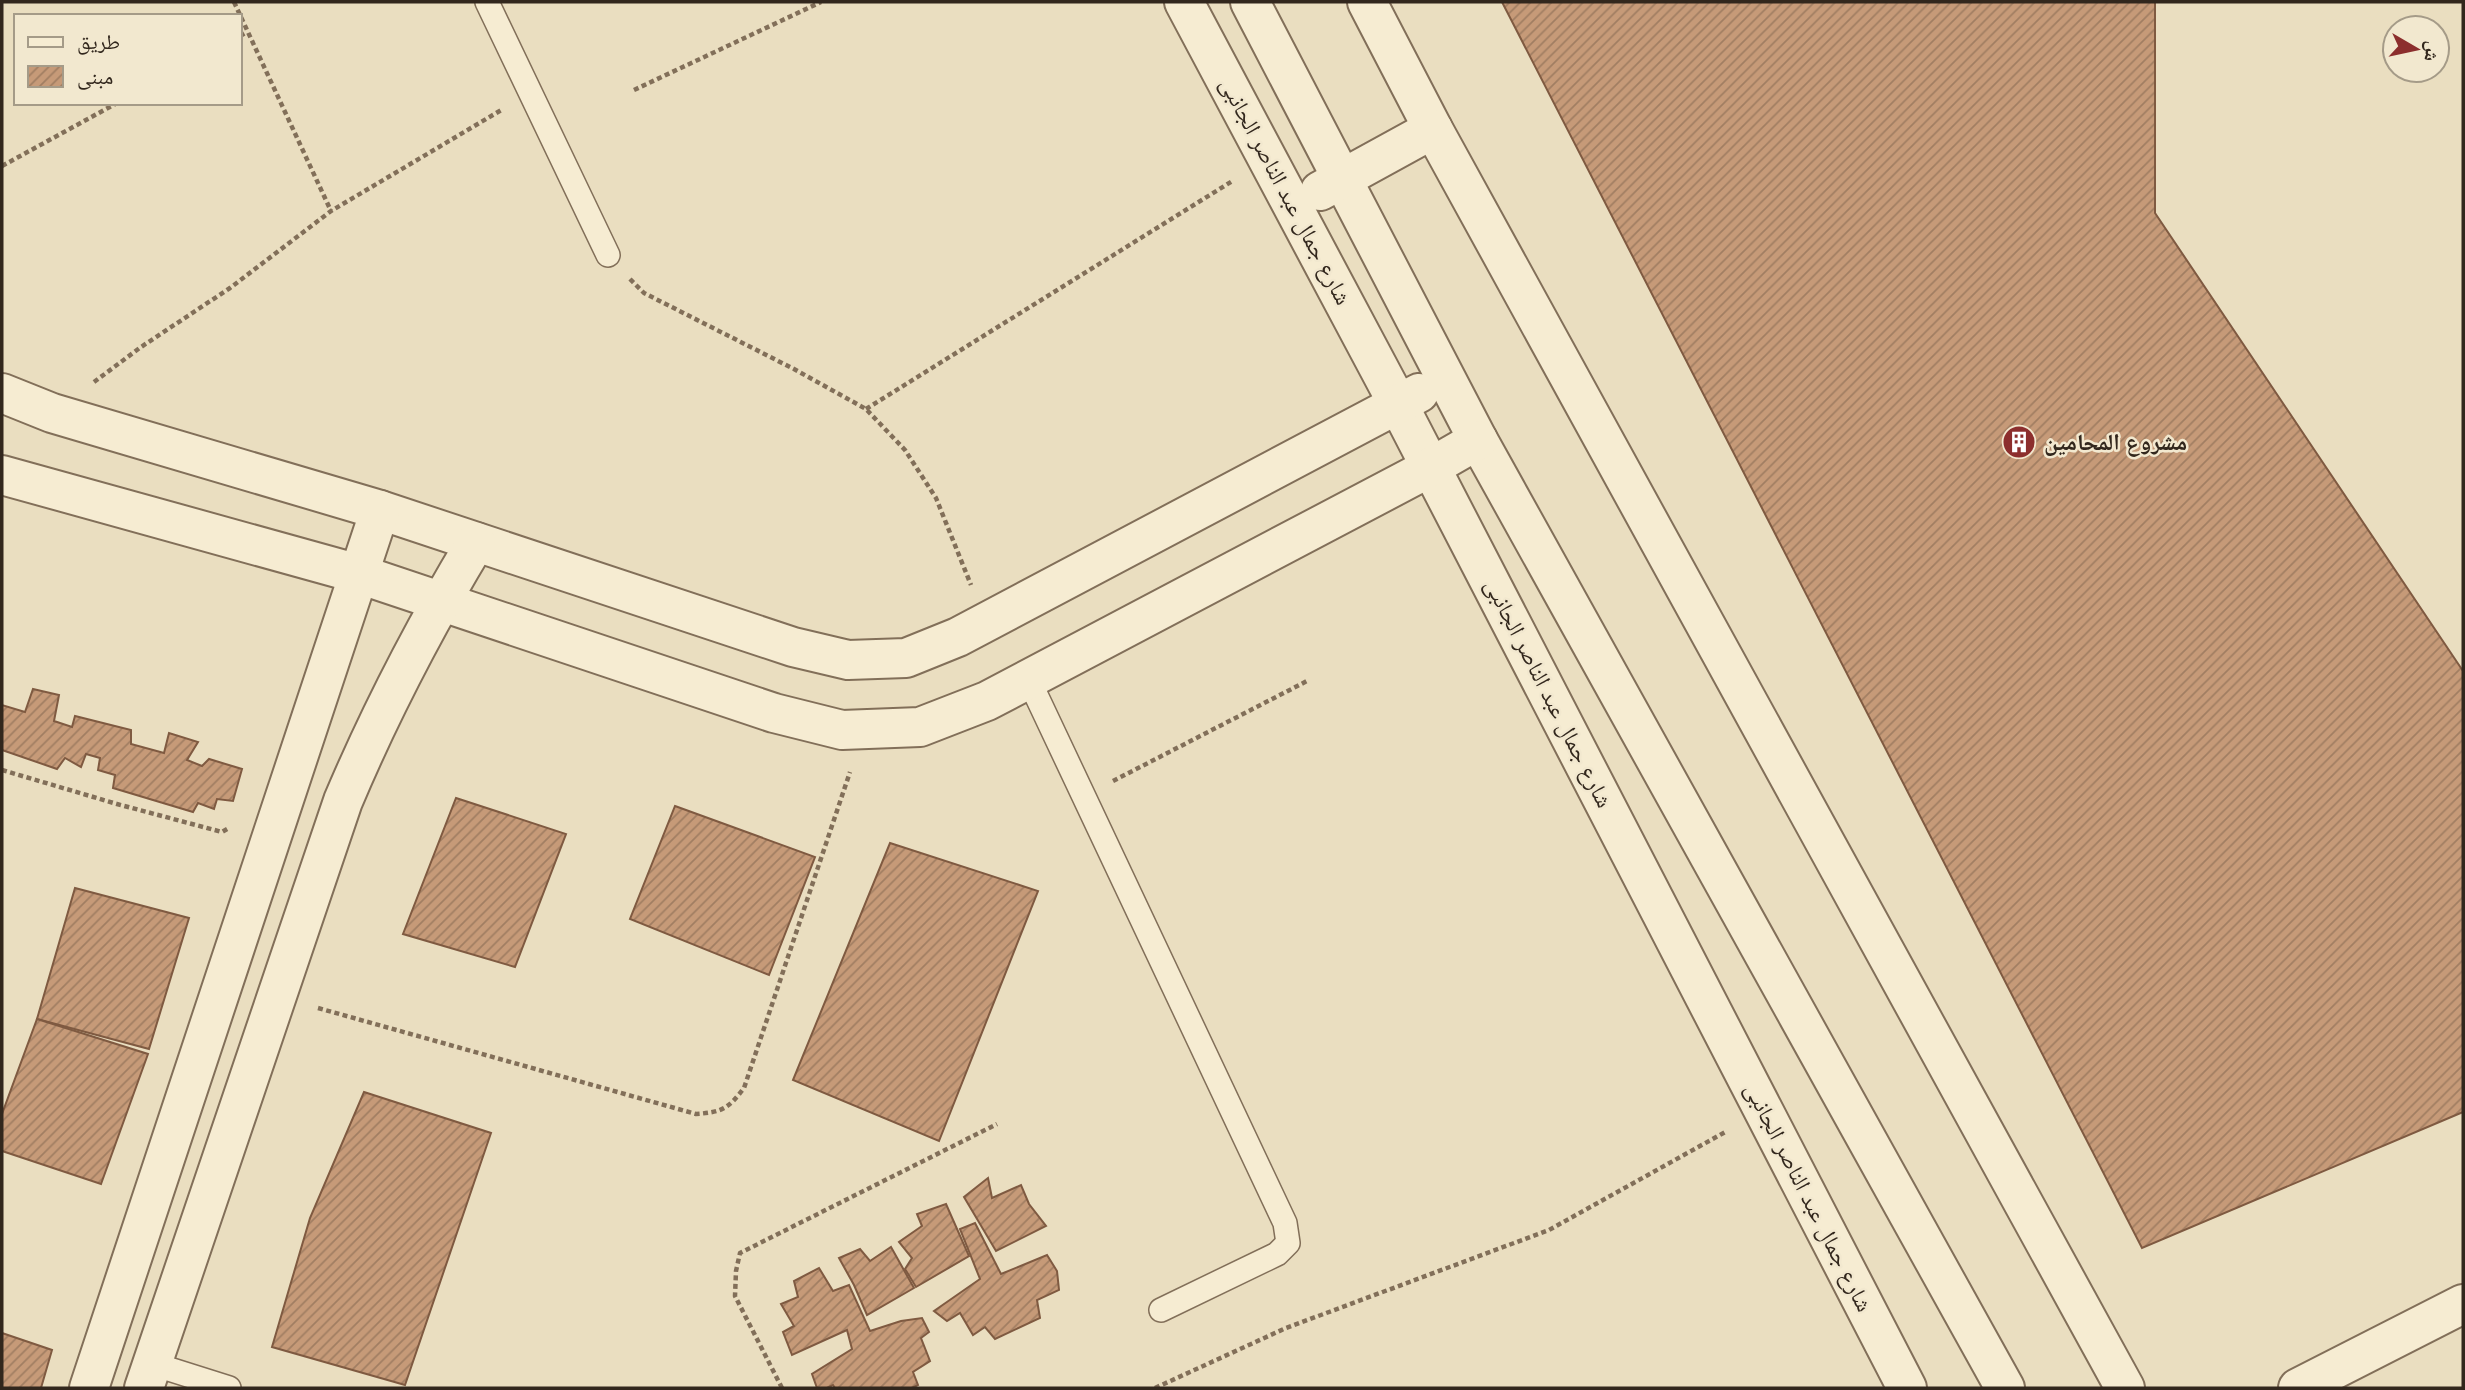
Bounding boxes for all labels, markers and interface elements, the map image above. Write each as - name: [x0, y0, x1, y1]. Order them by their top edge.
- legend: [14, 14, 242, 105]
- north arrow: [2381, 14, 2451, 84]
- text: طريق: [77, 29, 120, 55]
- text: ش: [2419, 40, 2445, 63]
- text: مبنى: [77, 64, 113, 90]
- street label: شارع جمال عبد الناصر الجانبى: [1213, 72, 1358, 310]
- building icon: مشروع المحامين: [2000, 423, 2038, 461]
- place label: مشروع المحامين: [2044, 428, 2187, 457]
- street label: شارع جمال عبد الناصر الجانبى: [1478, 574, 1619, 813]
- street label: شارع جمال عبد الناصر الجانبى: [1738, 1078, 1879, 1317]

